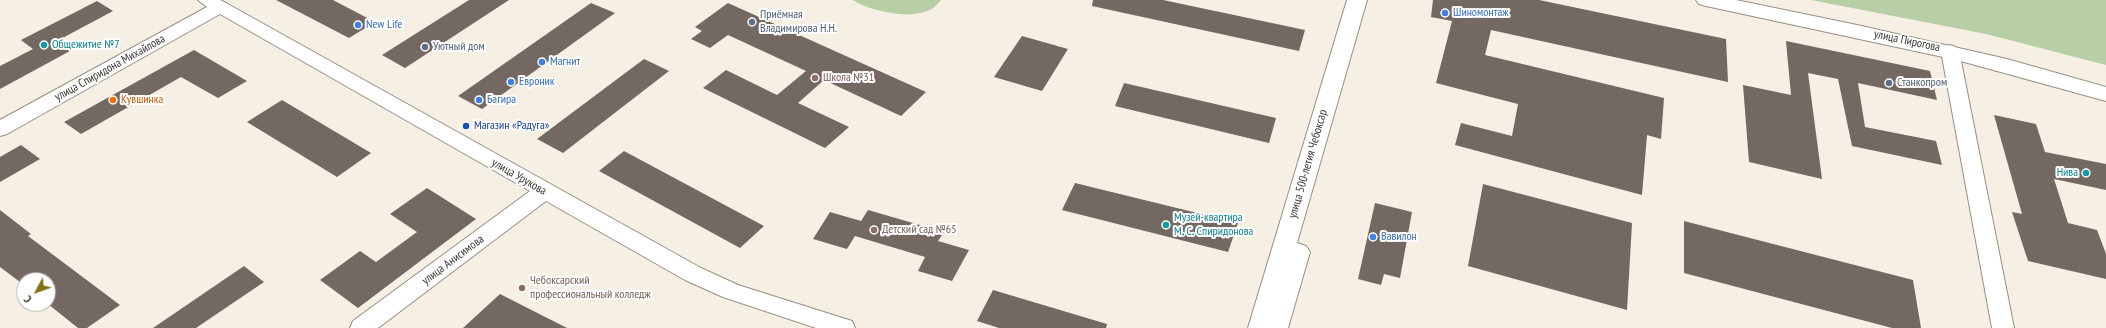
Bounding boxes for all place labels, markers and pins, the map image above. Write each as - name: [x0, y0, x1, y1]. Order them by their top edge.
- place label: Шиномонтаж: [1453, 6, 1509, 20]
- place label: Приёмная Владимирова Н.Н.: [760, 8, 837, 36]
- marker: Шиномонтаж: [1440, 8, 1450, 18]
- marker: Приёмная Владимирова Н.Н.: [747, 17, 757, 27]
- place label: New Life: [366, 18, 402, 32]
- marker: New Life: [353, 20, 363, 30]
- place label: Общежитие №7: [52, 38, 120, 52]
- marker: Общежитие №7: [39, 40, 49, 50]
- place label: Уютный дом: [433, 40, 485, 54]
- marker: Уютный дом: [420, 42, 430, 52]
- place label: Магнит: [550, 55, 580, 69]
- marker: Магнит: [537, 57, 547, 67]
- place label: Школа №31: [823, 71, 874, 85]
- marker: Школа №31: [810, 73, 820, 83]
- place label: Евроник: [519, 75, 555, 89]
- place label: Станкопром: [1897, 76, 1947, 90]
- marker: Евроник: [506, 77, 516, 87]
- marker: Станкопром: [1884, 78, 1894, 88]
- place label: Кувшинка: [121, 93, 163, 107]
- place label: Багира: [487, 93, 516, 107]
- marker: Кувшинка: [108, 95, 118, 105]
- marker: Багира: [474, 95, 484, 105]
- place label: Магазин «Радуга»: [474, 119, 549, 133]
- marker: Магазин «Радуга»: [461, 121, 471, 131]
- place label: Нива: [2057, 166, 2078, 180]
- marker: Нива: [2081, 168, 2091, 178]
- place label: Музей-квартира М. С. Спиридонова: [1174, 211, 1253, 239]
- marker: Музей-квартира М. С. Спиридонова: [1161, 220, 1171, 230]
- place label: Детский сад №65: [882, 223, 957, 237]
- marker: Детский сад №65: [869, 225, 879, 235]
- place label: Вавилон: [1381, 230, 1417, 244]
- marker: Вавилон: [1368, 232, 1378, 242]
- place label: Чебоксарский профессиональный колледж: [530, 274, 651, 302]
- marker: Чебоксарский профессиональный колледж: [517, 283, 527, 293]

